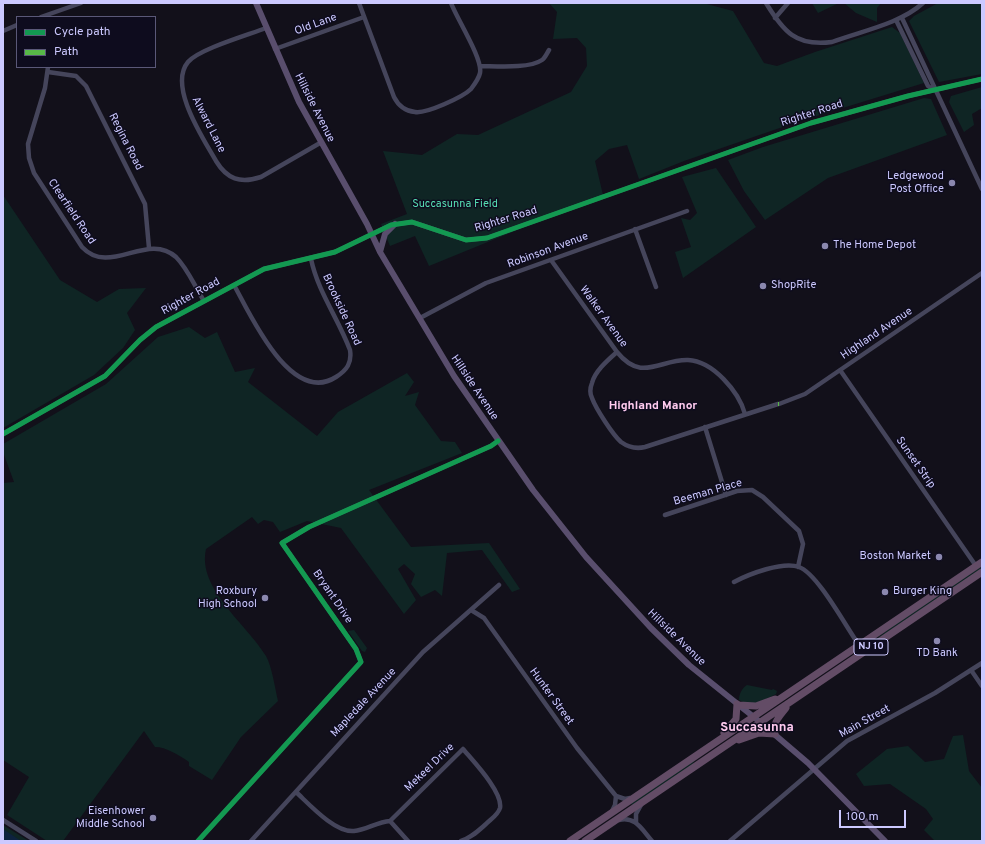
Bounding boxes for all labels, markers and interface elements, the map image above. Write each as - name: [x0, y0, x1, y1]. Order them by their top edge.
- street label: Old Lane: [293, 11, 339, 39]
- legend: [16, 16, 156, 68]
- text: Cycle path: [54, 24, 111, 40]
- text: Path: [54, 44, 79, 60]
- street label: Hillside Avenue: [291, 71, 337, 145]
- street label: Alward Lane: [188, 95, 228, 155]
- street label: Righter Road: [779, 98, 845, 130]
- street label: Regina Road: [105, 111, 145, 173]
- place label: Ledgewood Post Office: [887, 170, 944, 196]
- street label: Clearfield Road: [44, 177, 98, 247]
- marker: Ledgewood Post Office: [947, 178, 957, 188]
- park label: Succasunna Field: [412, 198, 498, 212]
- street label: Righter Road: [473, 204, 539, 236]
- street label: Robinson Avenue: [506, 230, 590, 272]
- place label: The Home Depot: [833, 239, 916, 253]
- marker: The Home Depot: [820, 241, 830, 251]
- street label: Brookside Road: [319, 272, 363, 348]
- street label: Righter Road: [159, 276, 223, 318]
- place label: ShopRite: [771, 279, 816, 293]
- marker: ShopRite: [758, 281, 768, 291]
- street label: Walker Avenue: [576, 284, 630, 350]
- street label: Highland Avenue: [839, 305, 915, 363]
- street label: Hillside Avenue: [447, 353, 501, 423]
- district label: Highland Manor: [609, 400, 697, 414]
- street label: Sunset Strip: [892, 435, 938, 491]
- street label: Beeman Place: [672, 477, 744, 509]
- place label: Boston Market: [860, 550, 931, 564]
- marker: Boston Market: [934, 552, 944, 562]
- street label: Bryant Drive: [309, 568, 355, 626]
- place label: Roxbury High School: [198, 585, 257, 611]
- place label: Burger King: [893, 585, 952, 599]
- marker: Burger King: [880, 587, 890, 597]
- marker: Roxbury High School: [260, 593, 270, 603]
- street label: Hillside Avenue: [644, 607, 708, 669]
- marker: TD Bank: [932, 636, 942, 646]
- road number: NJ 10: [854, 639, 888, 655]
- place label: TD Bank: [916, 647, 958, 661]
- street label: Mapledale Avenue: [329, 666, 399, 740]
- street label: Hunter Street: [526, 666, 576, 728]
- street label: Main Street: [837, 703, 893, 741]
- district label: Succasunna: [720, 720, 794, 736]
- street label: Mekeel Drive: [402, 741, 458, 795]
- scale bar: [841, 802, 908, 828]
- place label: Eisenhower Middle School: [76, 805, 145, 831]
- text: 100 m: [846, 809, 879, 825]
- marker: Eisenhower Middle School: [148, 813, 158, 823]

